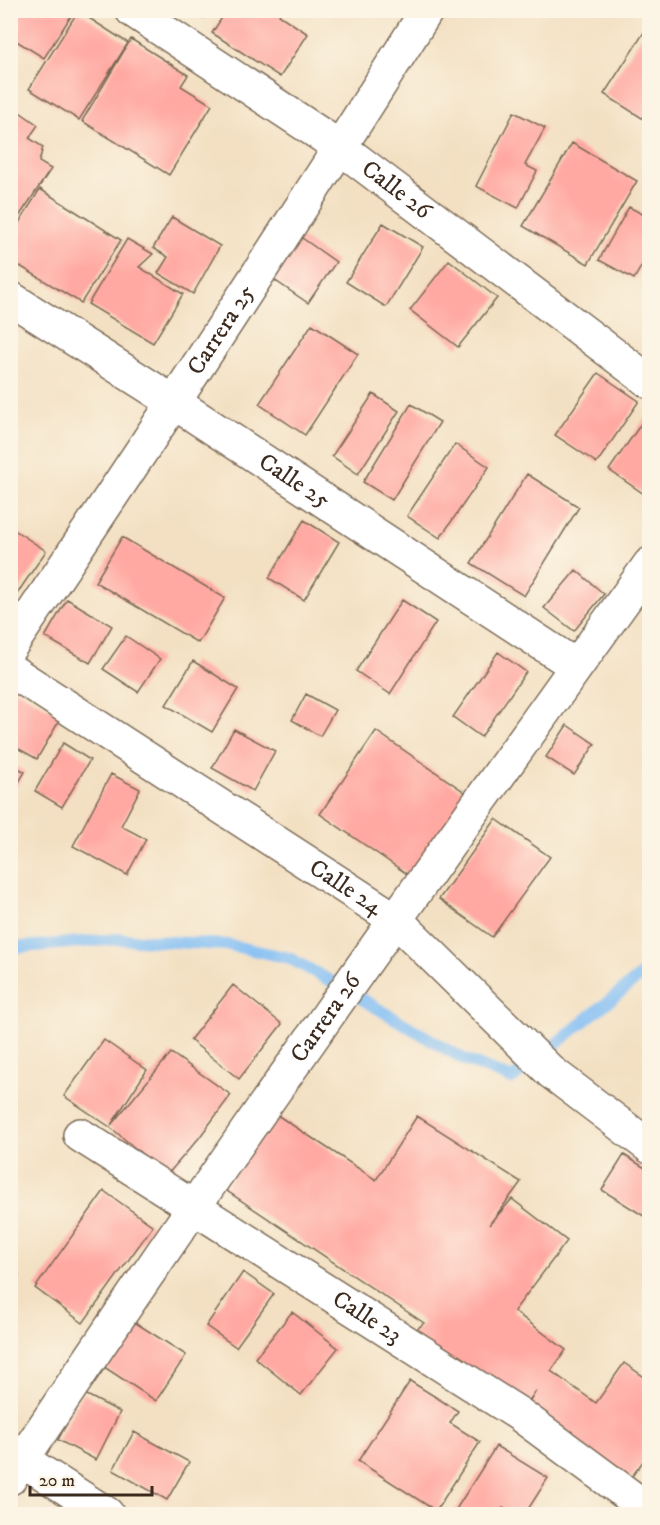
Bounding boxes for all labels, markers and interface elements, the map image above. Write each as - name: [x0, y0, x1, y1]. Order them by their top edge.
- street label: Calle 26: [356, 154, 439, 227]
- street label: Carrera 25: [181, 279, 262, 381]
- street label: Calle 25: [253, 447, 335, 515]
- street label: Calle 24: [303, 853, 389, 923]
- street label: Carrera 26: [284, 966, 369, 1069]
- street label: Calle 23: [327, 1284, 407, 1351]
- scale bar: [30, 1459, 152, 1497]
- text: 20 m: [39, 1470, 75, 1492]

